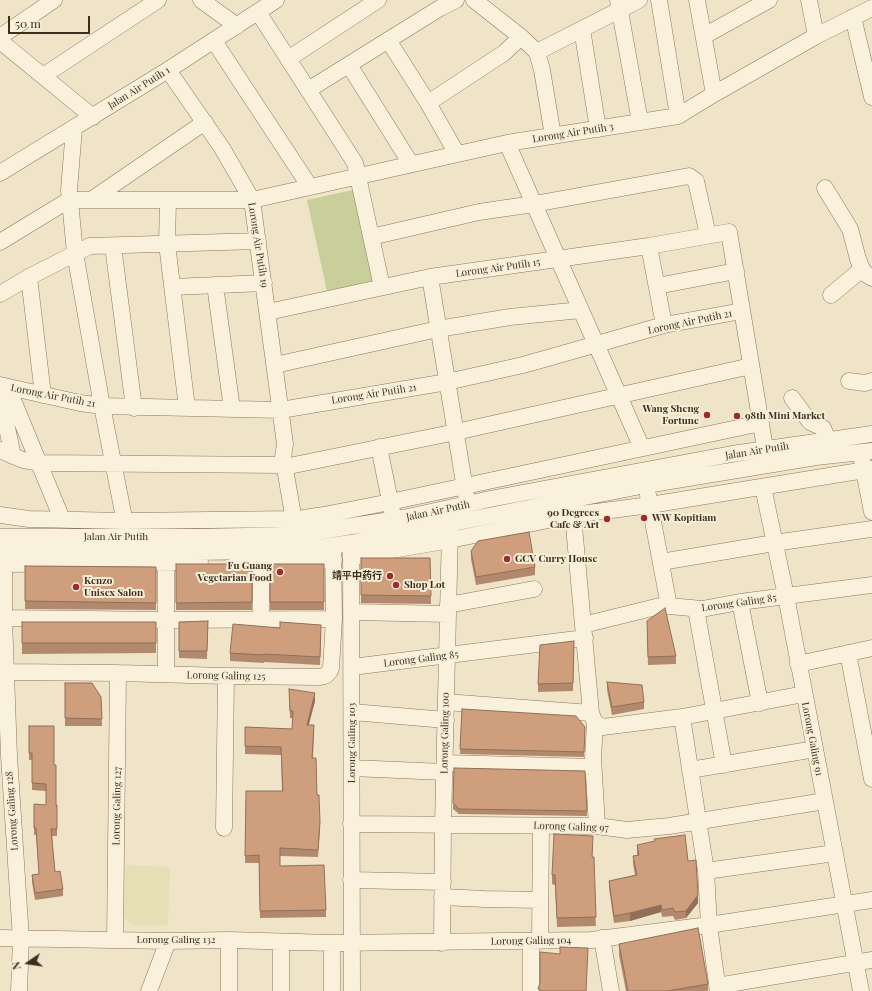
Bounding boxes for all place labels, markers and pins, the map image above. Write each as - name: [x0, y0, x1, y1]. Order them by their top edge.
- place label: Wang Sheng Fortune: [642, 403, 699, 426]
- marker: Wang Sheng Fortune: [702, 410, 712, 420]
- place label: 98th Mini Market: [745, 410, 825, 422]
- marker: 98th Mini Market: [732, 411, 742, 421]
- place label: 90 Degrees Cafe & Art: [547, 507, 599, 530]
- place label: WW Kopitiam: [652, 512, 716, 524]
- marker: WW Kopitiam: [639, 513, 649, 523]
- marker: 90 Degrees Cafe & Art: [602, 514, 612, 524]
- place label: GCV Curry House: [515, 553, 598, 565]
- marker: GCV Curry House: [502, 554, 512, 564]
- place label: Fu Guang Vegetarian Food: [197, 560, 272, 584]
- marker: Fu Guang Vegetarian Food: [275, 567, 285, 577]
- place label: 靖平中药行: [332, 570, 382, 582]
- marker: 靖平中药行: [385, 571, 395, 581]
- place label: Kenzo Unisex Salon: [84, 575, 143, 598]
- place label: Shop Lot: [404, 579, 445, 591]
- marker: Shop Lot: [391, 580, 401, 590]
- marker: Kenzo Unisex Salon: [71, 582, 81, 592]

